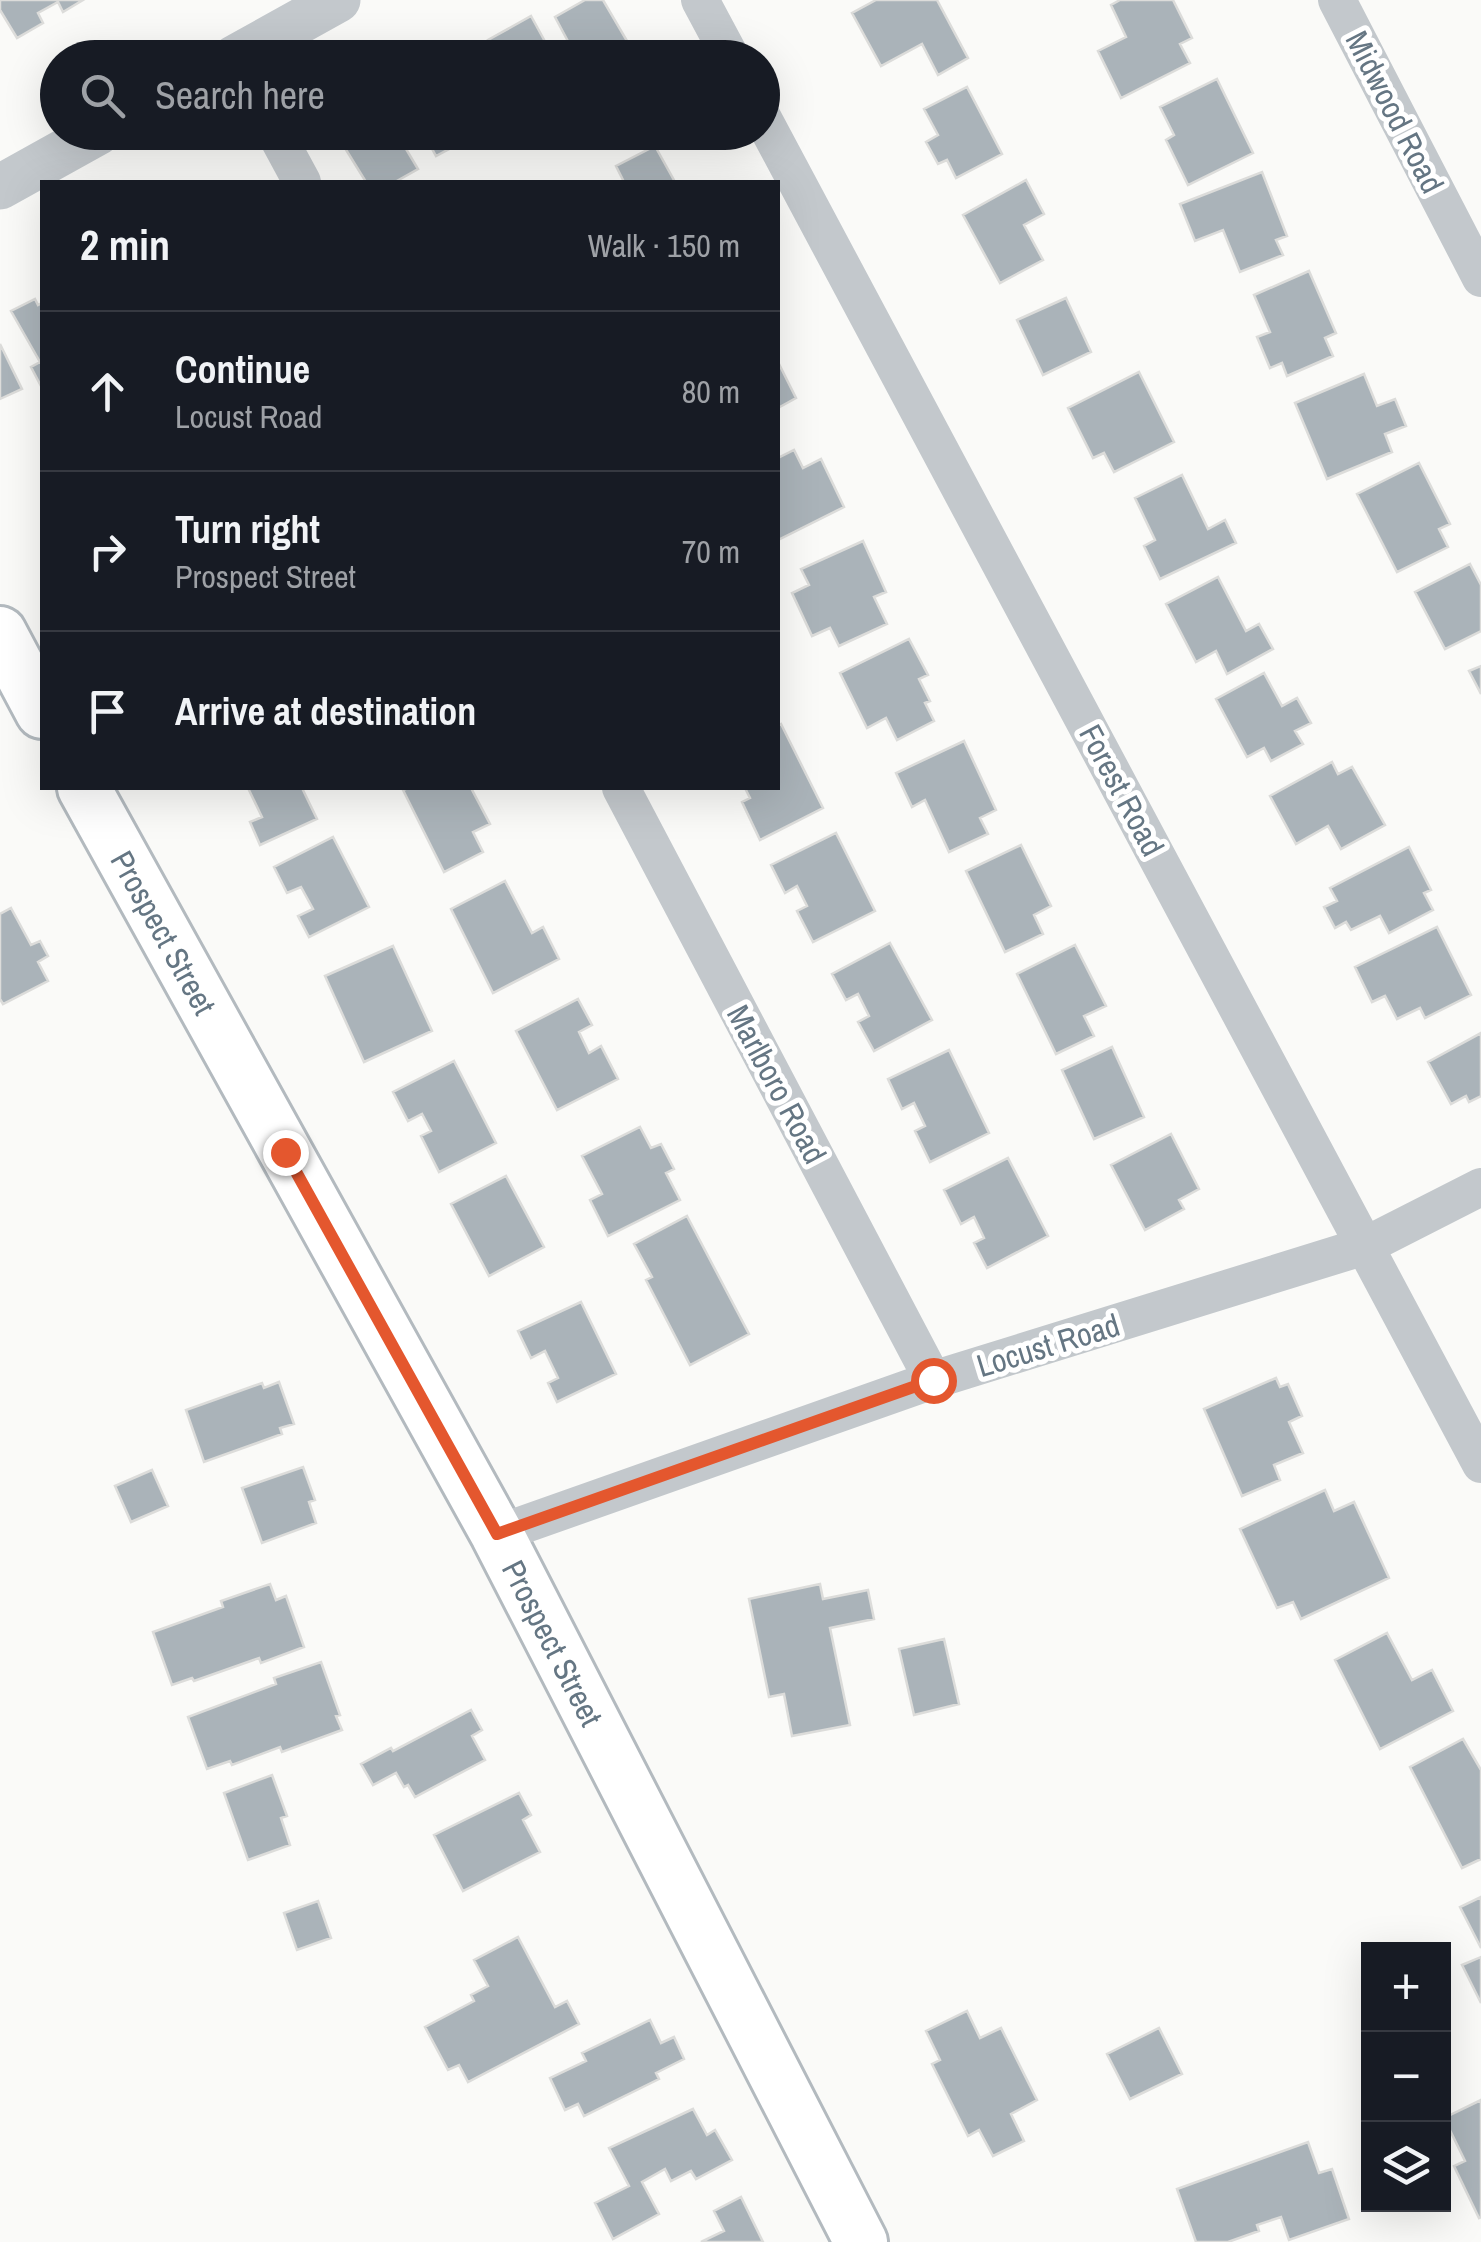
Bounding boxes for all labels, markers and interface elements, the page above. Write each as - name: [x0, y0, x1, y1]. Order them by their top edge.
- street label: Midwood Road: [1336, 24, 1454, 200]
- search box: [40, 40, 780, 150]
- icon: search: [75, 68, 130, 123]
- text: Search here: [155, 70, 325, 121]
- text: 2 min: [80, 217, 170, 273]
- text: Walk · 150 m: [588, 224, 740, 267]
- text: Continue: [175, 344, 310, 395]
- icon: ahead: [80, 364, 135, 419]
- text: 80 m: [682, 370, 740, 413]
- text: Locust Road: [175, 395, 322, 438]
- text: Turn right: [175, 504, 320, 555]
- icon: right: [80, 524, 135, 579]
- text: 70 m: [682, 530, 740, 573]
- text: Prospect Street: [175, 555, 356, 598]
- icon: arrive: [80, 684, 135, 739]
- text: Arrive at destination: [175, 686, 476, 737]
- street label: Forest Road: [1069, 717, 1175, 863]
- street label: Prospect Street: [101, 843, 227, 1022]
- street label: Marlboro Road: [717, 997, 837, 1171]
- route end: [263, 1130, 309, 1176]
- street label: Locust Road: [971, 1303, 1125, 1387]
- route start: [911, 1358, 957, 1404]
- street label: Prospect Street: [492, 1552, 613, 1733]
- map controls: [1361, 1942, 1451, 2212]
- button: +: [1361, 1942, 1451, 2032]
- button: −: [1361, 2032, 1451, 2122]
- button: layers: [1361, 2122, 1451, 2212]

